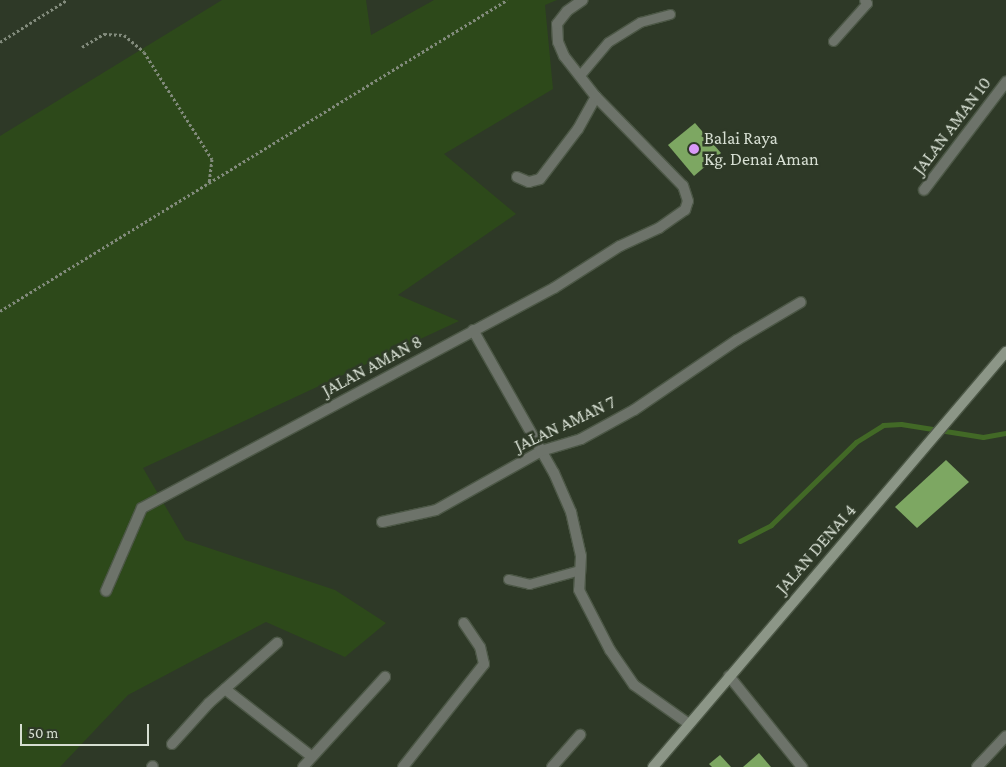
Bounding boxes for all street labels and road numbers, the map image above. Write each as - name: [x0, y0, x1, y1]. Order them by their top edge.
- street label: JALAN AMAN 10: [908, 73, 996, 179]
- street label: JALAN AMAN 8: [318, 331, 426, 401]
- street label: JALAN AMAN 7: [511, 391, 619, 457]
- street label: JALAN DENAI 4: [771, 500, 861, 598]

